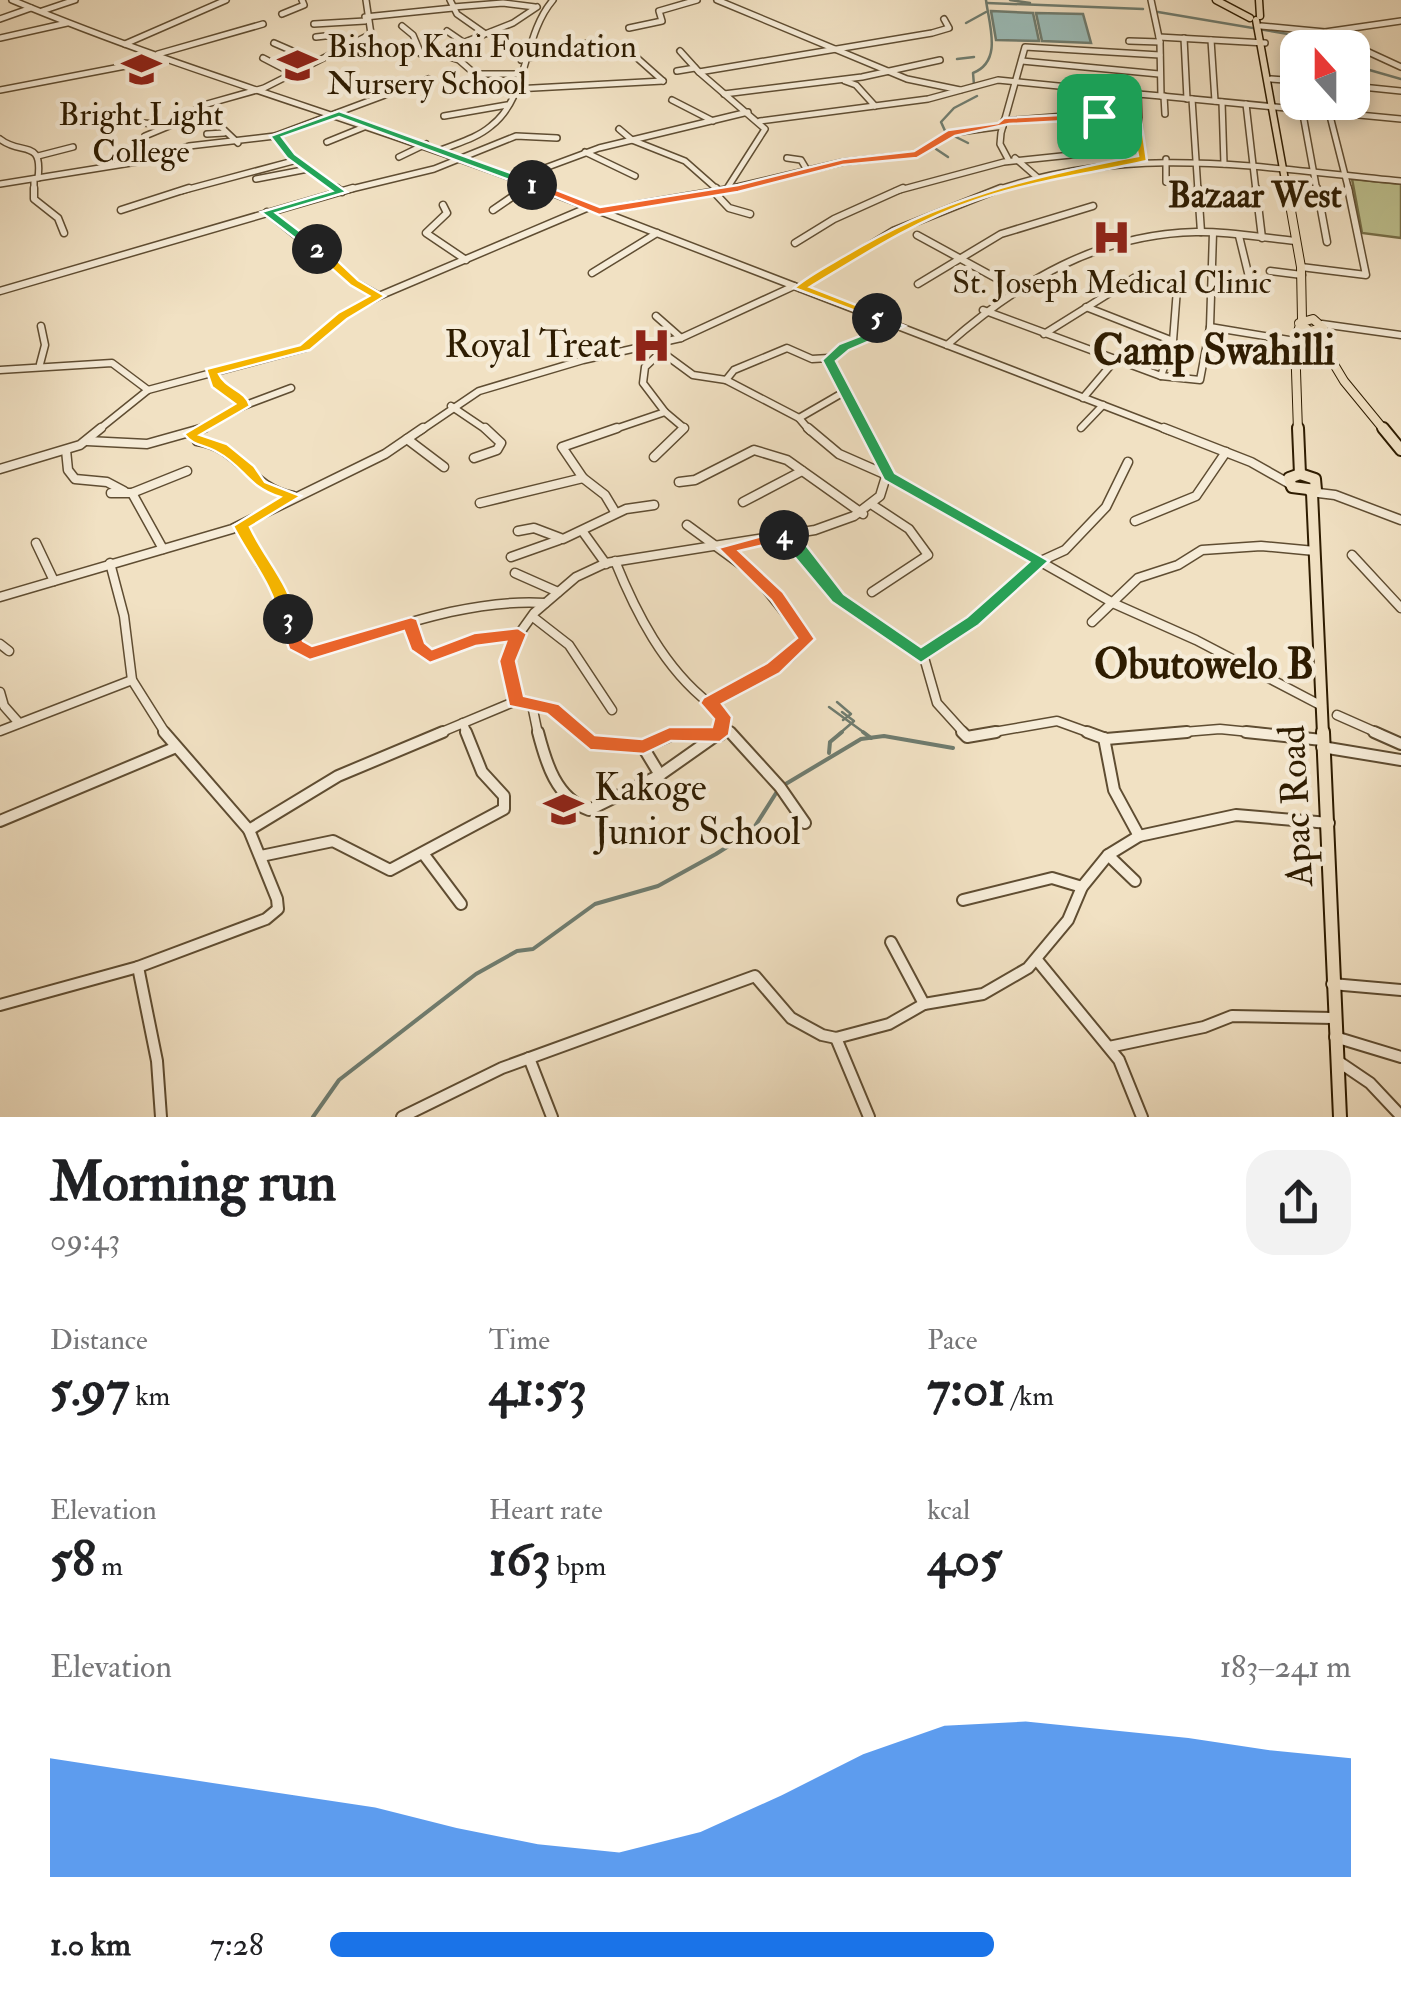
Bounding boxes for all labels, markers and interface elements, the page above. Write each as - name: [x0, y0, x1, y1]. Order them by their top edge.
- place label: Bishop Kani Foundation Nursery School: [327, 27, 637, 104]
- north arrow: [1280, 30, 1370, 120]
- map controls: [1280, 30, 1370, 120]
- school or university icon: Bishop Kani Foundation Nursery School: [276, 44, 318, 86]
- school or university icon: Bright Light College: [120, 49, 162, 91]
- pin: [1057, 74, 1142, 159]
- icon: arrive: [1072, 89, 1127, 144]
- place label: Bright Light College: [58, 95, 224, 172]
- pin: 1: [507, 160, 557, 210]
- text: 1: [527, 167, 537, 202]
- district label: Bazaar West: [1168, 174, 1343, 218]
- hospital icon: St. Joseph Medical Clinic: [1091, 217, 1133, 259]
- pin: 2: [292, 224, 342, 274]
- text: 2: [310, 231, 324, 266]
- place label: St. Joseph Medical Clinic: [952, 263, 1272, 303]
- pin: 5: [852, 293, 902, 343]
- text: 5: [871, 300, 883, 335]
- place label: Royal Treat: [444, 321, 621, 369]
- hospital icon: Royal Treat: [630, 324, 672, 366]
- district label: Camp Swahilli: [1093, 325, 1335, 377]
- pin: 4: [759, 510, 809, 560]
- text: 4: [776, 517, 792, 552]
- pin: 3: [263, 594, 313, 644]
- text: 3: [283, 601, 293, 636]
- district label: Obutowelo B: [1094, 639, 1314, 691]
- street label: Apac Road: [1268, 724, 1324, 889]
- place label: Kakoge Junior School: [593, 764, 801, 856]
- school or university icon: Kakoge Junior School: [543, 789, 585, 831]
- text: Morning run: [50, 1148, 336, 1217]
- button: share: [1246, 1150, 1351, 1255]
- text: 09:43: [50, 1220, 120, 1260]
- text: Distance: [50, 1323, 148, 1358]
- text: Time: [489, 1323, 550, 1358]
- text: Pace: [927, 1323, 978, 1358]
- text: 5.97: [50, 1358, 129, 1421]
- text: 41:53: [489, 1358, 587, 1421]
- text: 7:01: [927, 1358, 1006, 1421]
- text: km: [129, 1379, 170, 1414]
- text: /km: [1006, 1379, 1054, 1414]
- text: Elevation: [50, 1493, 157, 1528]
- text: Heart rate: [489, 1493, 603, 1528]
- text: kcal: [927, 1493, 970, 1528]
- text: 58: [50, 1528, 95, 1591]
- text: 163: [489, 1528, 551, 1591]
- text: 405: [927, 1528, 1002, 1591]
- text: m: [95, 1549, 123, 1584]
- text: bpm: [551, 1549, 606, 1584]
- text: Elevation: [50, 1647, 172, 1687]
- text: 183–241 m: [1220, 1647, 1351, 1687]
- text: 1.0 km: [50, 1925, 131, 1965]
- text: 7:28: [210, 1925, 264, 1965]

